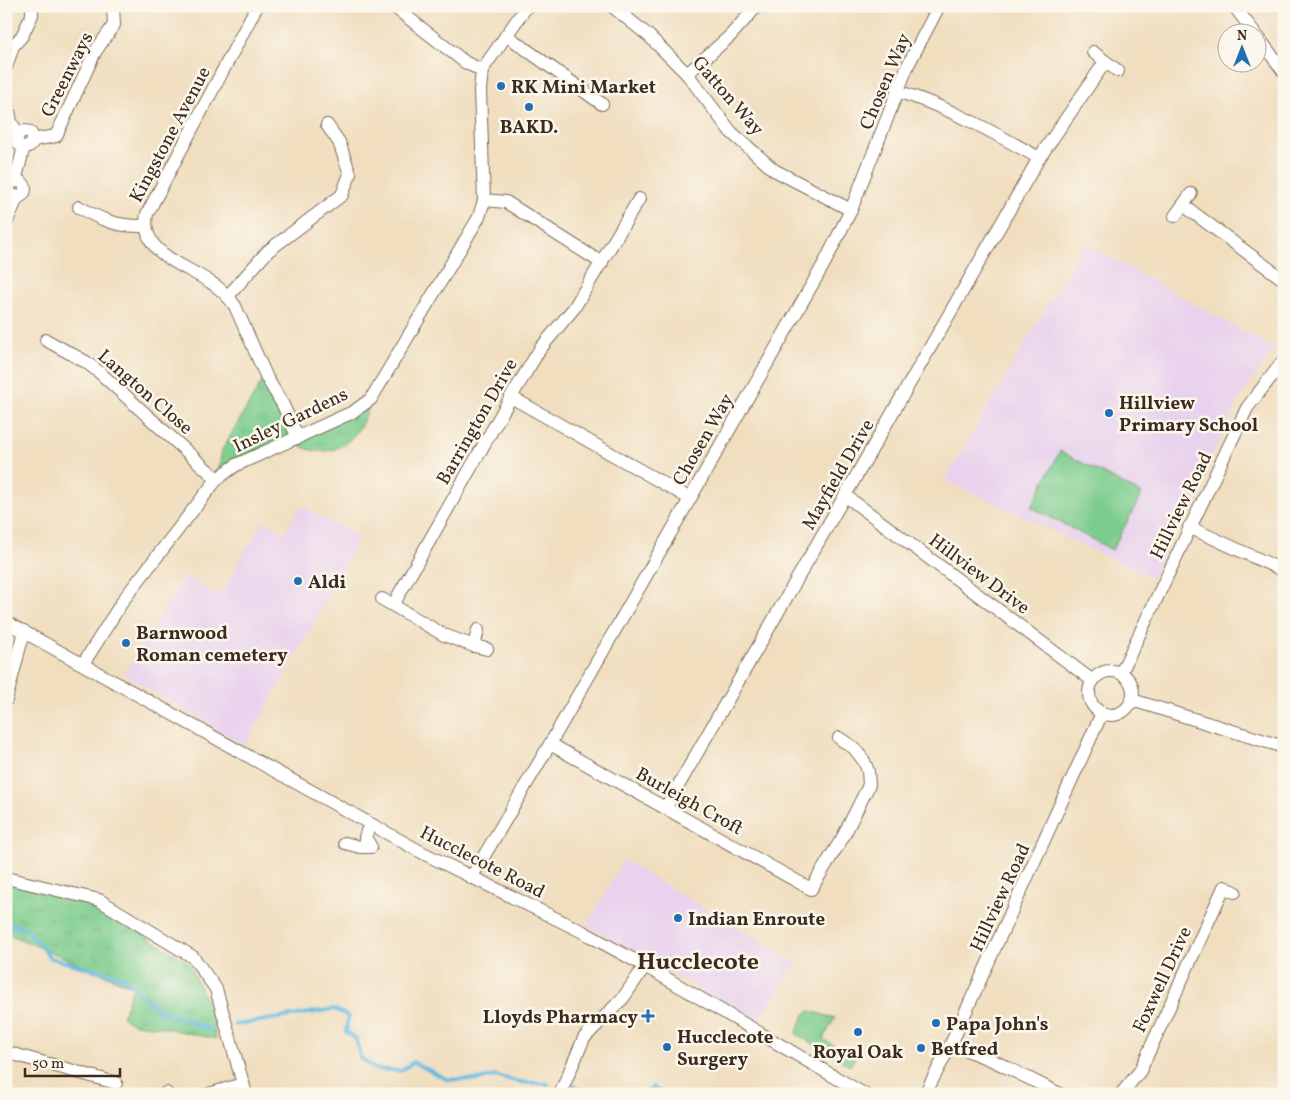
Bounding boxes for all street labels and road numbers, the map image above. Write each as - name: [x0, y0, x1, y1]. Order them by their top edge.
- street label: Greenways: [35, 28, 100, 122]
- street label: Chosen Way: [854, 30, 918, 134]
- street label: Gatton Way: [686, 51, 769, 142]
- street label: Kingstone Avenue: [124, 62, 218, 208]
- street label: Langton Close: [92, 344, 198, 441]
- street label: Barrington Drive: [431, 354, 525, 490]
- street label: Insley Gardens: [229, 382, 353, 460]
- street label: Chosen Way: [667, 389, 741, 491]
- street label: Mayfield Drive: [796, 415, 881, 535]
- street label: Hillview Road: [1145, 448, 1219, 564]
- street label: Hillview Drive: [923, 528, 1035, 621]
- street label: Burleigh Croft: [631, 761, 748, 842]
- street label: Hucclecote Road: [415, 820, 549, 905]
- street label: Hillview Road: [964, 839, 1037, 956]
- street label: Foxwell Drive: [1127, 923, 1199, 1037]

